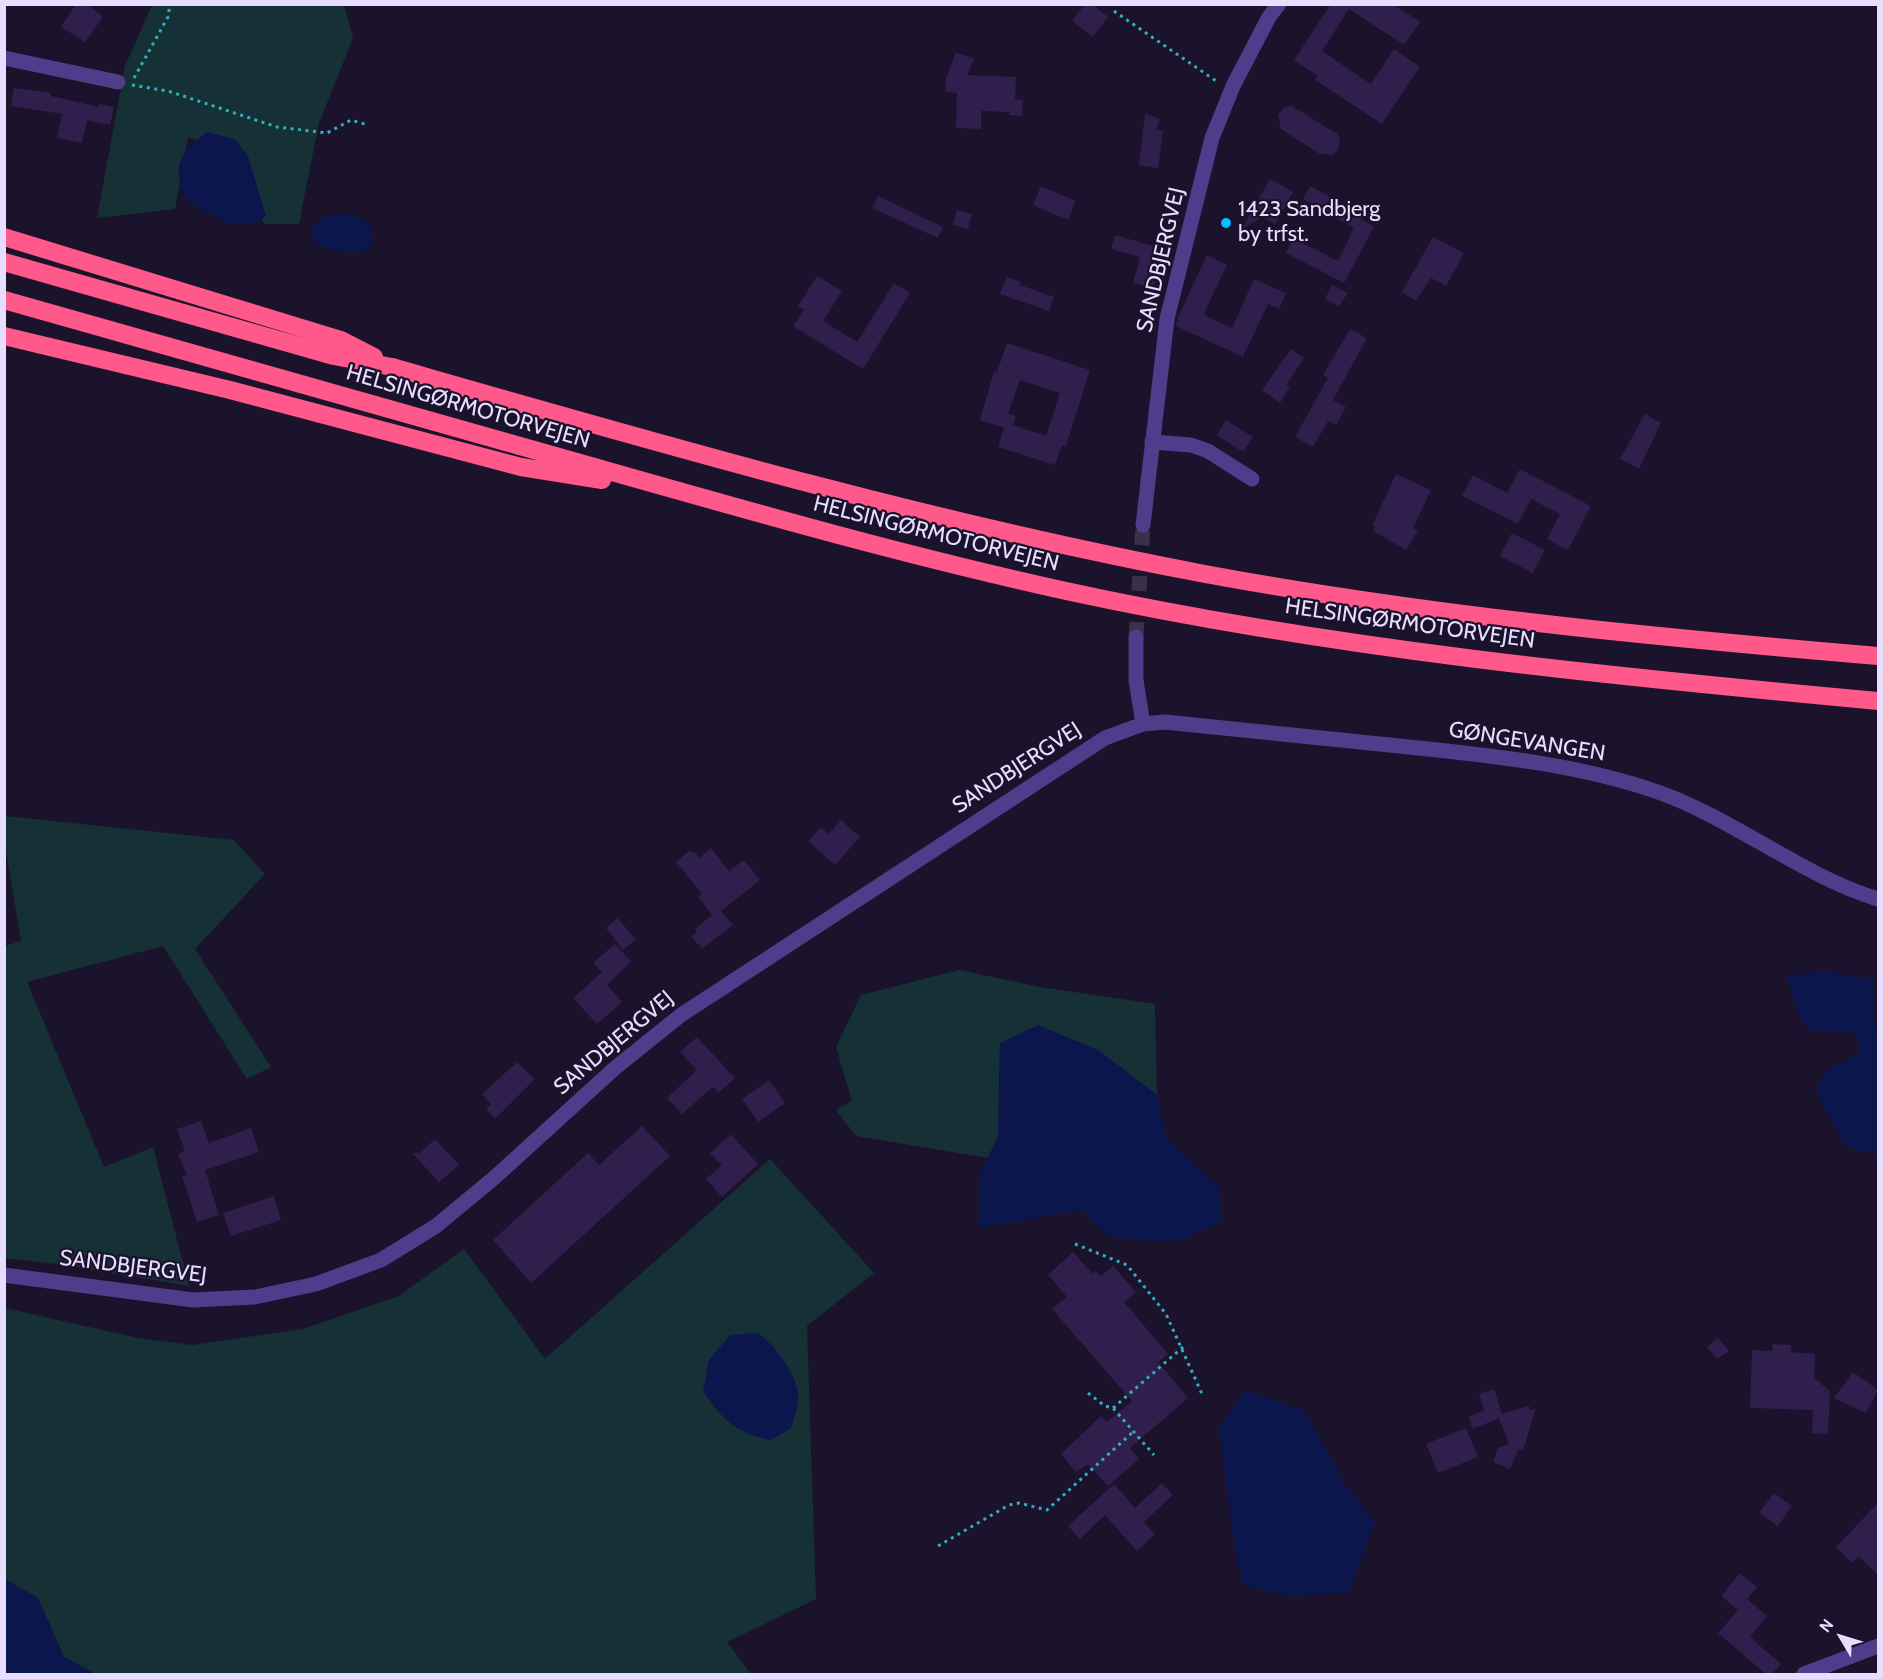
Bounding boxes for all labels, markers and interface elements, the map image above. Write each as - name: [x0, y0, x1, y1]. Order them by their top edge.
- street label: SANDBJERGVEJ: [1131, 185, 1191, 335]
- place label: 1423 Sandbjerg by trfst.: [1238, 197, 1380, 248]
- marker: 1423 Sandbjerg by trfst.: [1219, 216, 1233, 230]
- street label: HELSINGØRMOTORVEJEN: [343, 360, 593, 454]
- street label: HELSINGØRMOTORVEJEN: [811, 491, 1061, 577]
- street label: HELSINGØRMOTORVEJEN: [1283, 593, 1537, 655]
- street label: SANDBJERGVEJ: [948, 717, 1086, 819]
- street label: GØNGEVANGEN: [1447, 717, 1607, 767]
- street label: SANDBJERGVEJ: [549, 985, 679, 1101]
- street label: SANDBJERGVEJ: [58, 1245, 208, 1289]
- north arrow: [1811, 1607, 1871, 1667]
- text: N: [1815, 1615, 1837, 1636]

